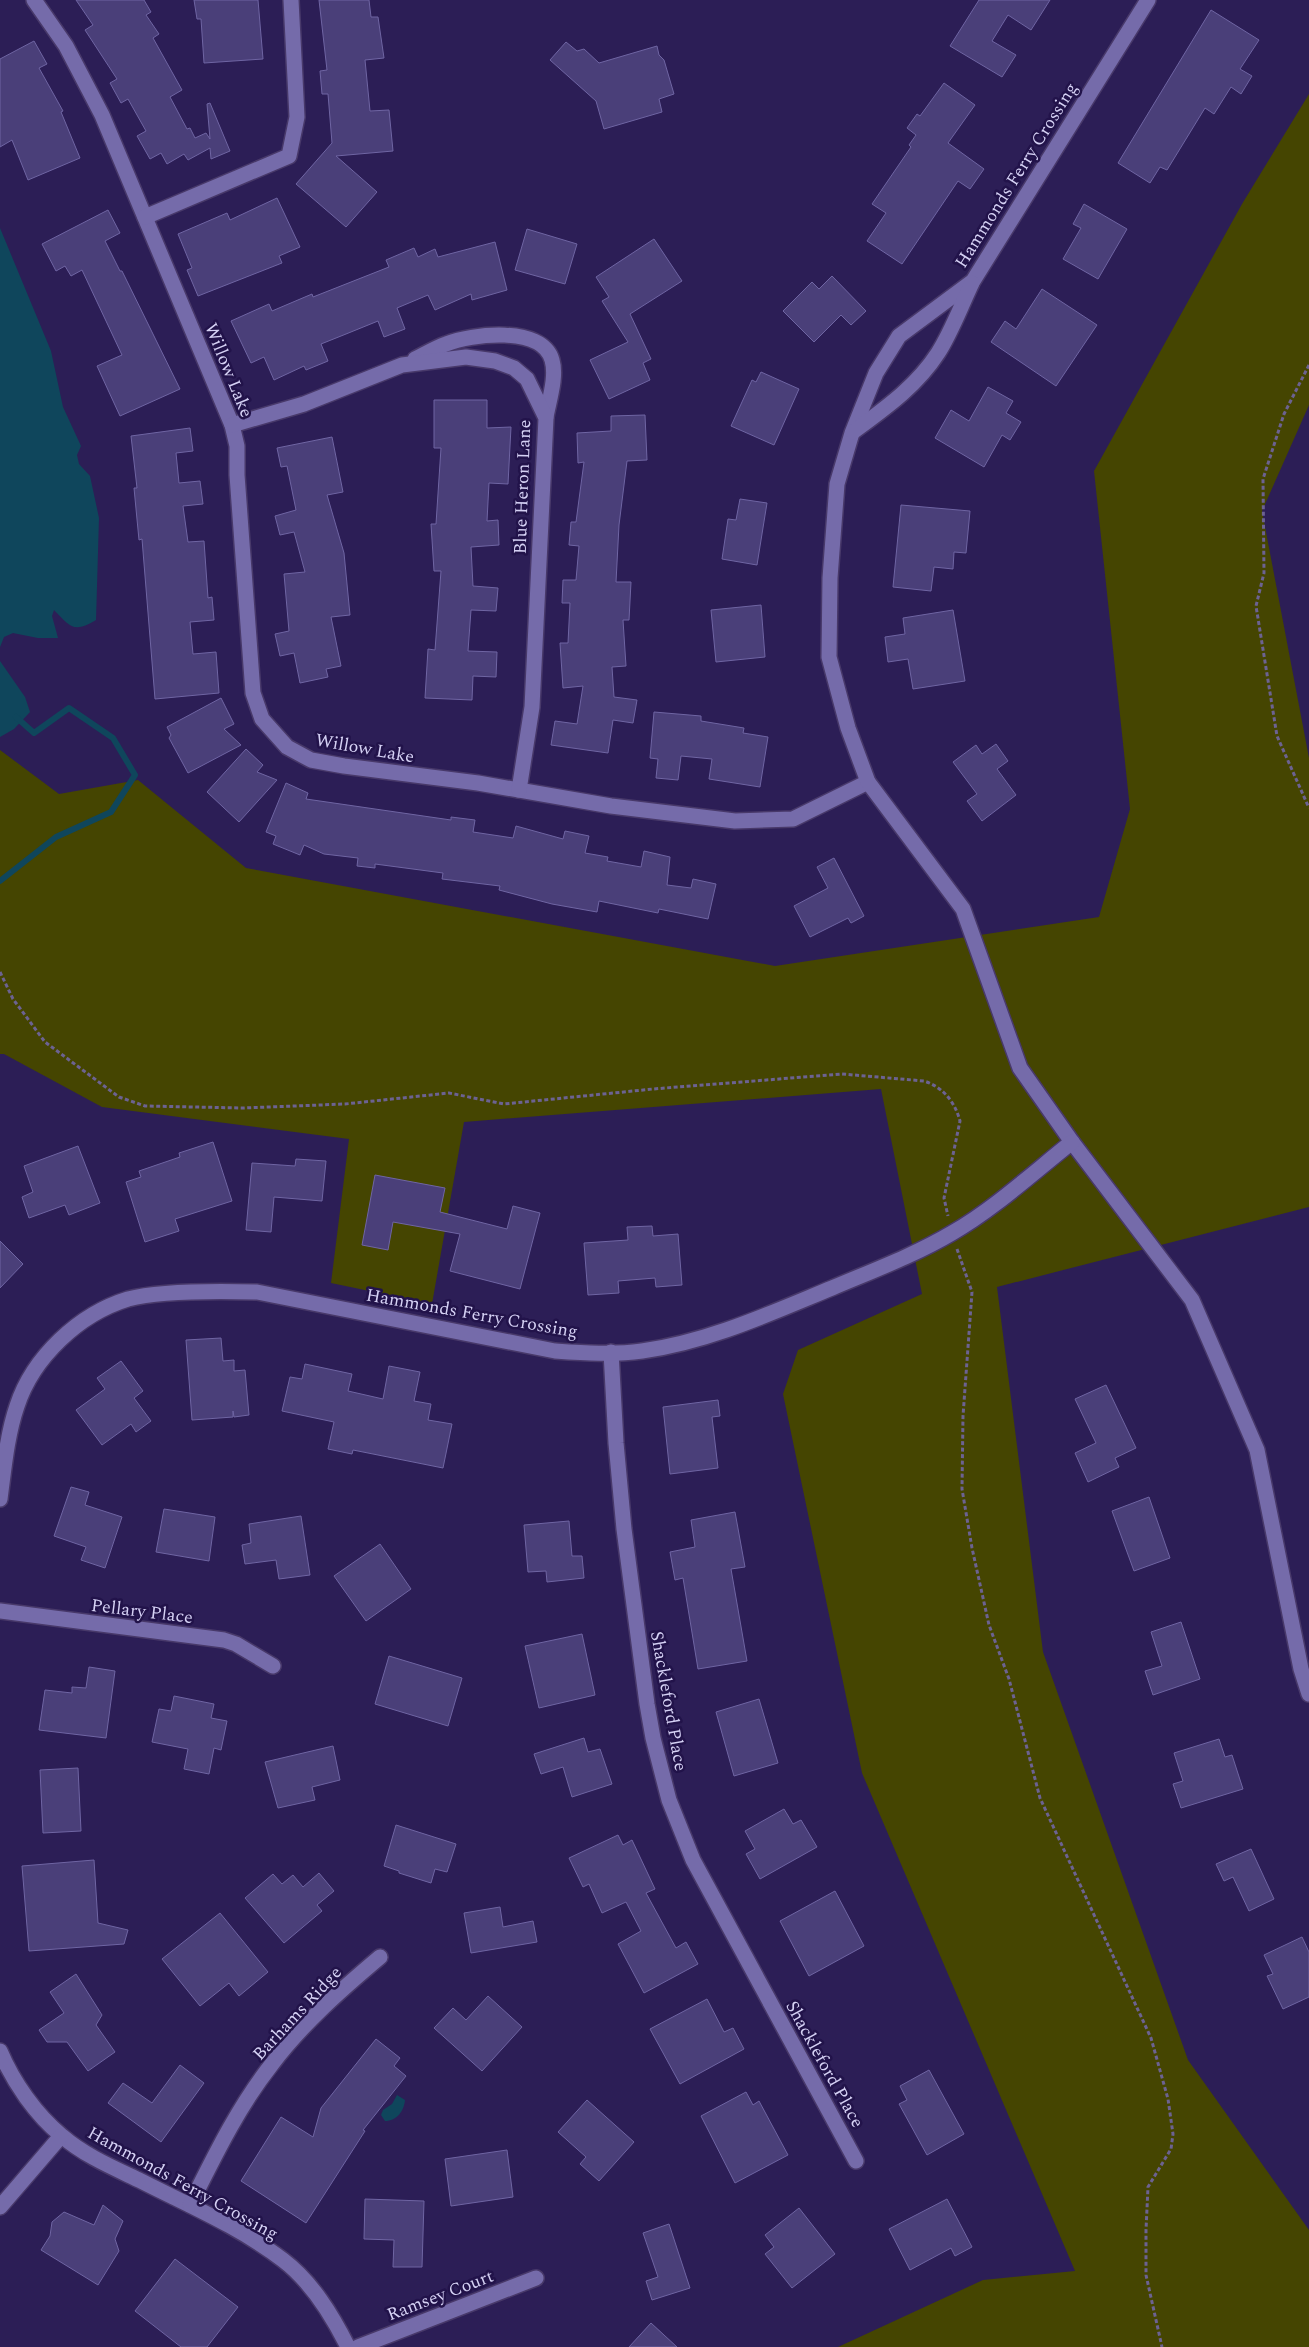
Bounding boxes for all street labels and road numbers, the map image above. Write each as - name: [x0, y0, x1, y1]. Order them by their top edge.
- street label: Hammonds Ferry Crossing: [948, 77, 1085, 273]
- street label: Willow Lake: [197, 319, 260, 422]
- street label: Blue Heron Lane: [507, 419, 538, 555]
- street label: Willow Lake: [313, 727, 416, 770]
- street label: Hammonds Ferry Crossing: [364, 1282, 580, 1345]
- street label: Pellary Place: [89, 1592, 194, 1631]
- street label: Shackleford Place: [643, 1629, 694, 1773]
- street label: Barhams Ridge: [246, 1960, 348, 2067]
- street label: Shackleford Place: [778, 1996, 871, 2133]
- street label: Hammonds Ferry Crossing: [82, 2120, 283, 2247]
- street label: Ramsey Court: [383, 2263, 497, 2328]

